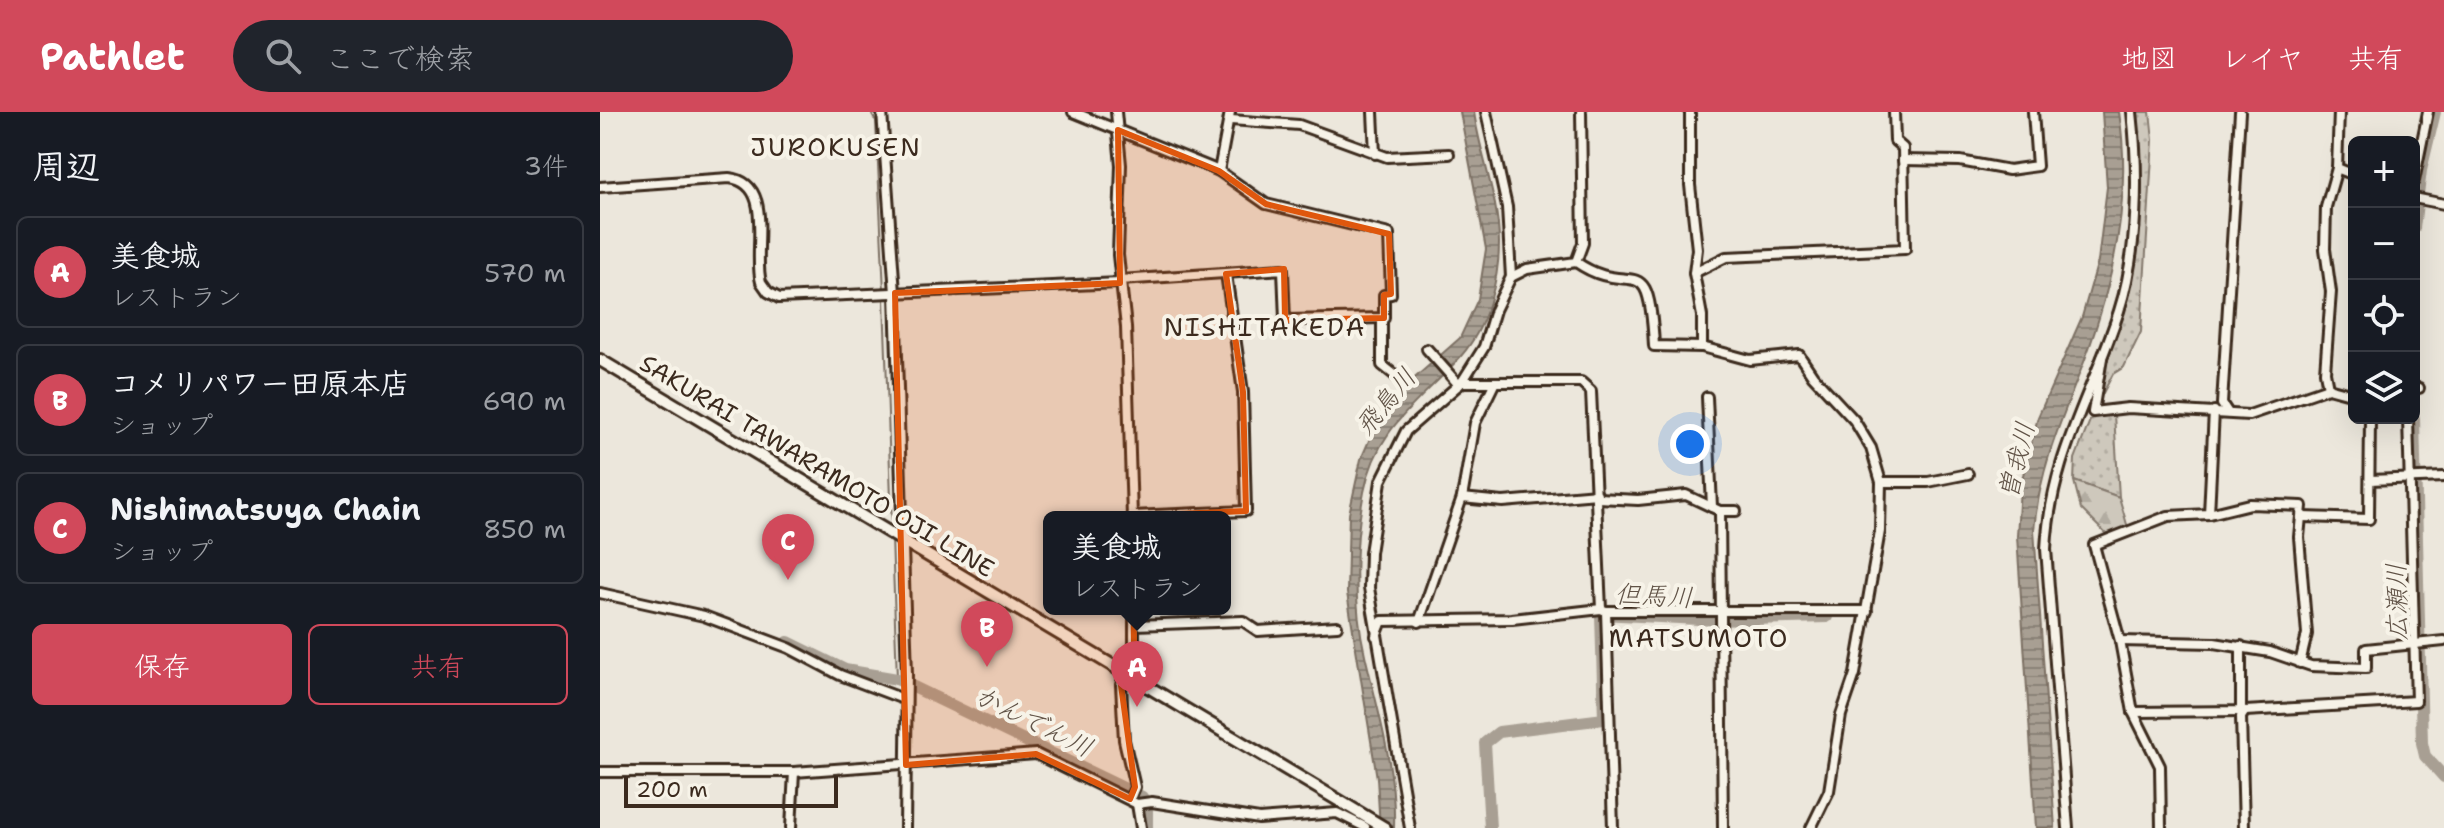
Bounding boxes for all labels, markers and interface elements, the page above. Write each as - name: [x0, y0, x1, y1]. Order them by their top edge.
- search box: [233, 20, 793, 92]
- text: Pathlet: [40, 31, 185, 82]
- icon: search: [261, 34, 305, 78]
- text: ここで検索: [325, 38, 475, 79]
- text: 地図: [2121, 39, 2177, 77]
- text: レイヤ: [2221, 39, 2304, 77]
- text: 共有: [2348, 39, 2404, 77]
- district label: JUROKUSEN: [750, 129, 922, 164]
- map controls: [2348, 136, 2420, 424]
- button: +: [2348, 136, 2420, 208]
- text: 周辺: [32, 143, 100, 189]
- text: 3件: [524, 148, 568, 183]
- button: −: [2348, 208, 2420, 280]
- text: 美食城: [110, 235, 200, 276]
- text: A: [50, 255, 70, 290]
- text: 570 m: [484, 255, 566, 290]
- text: レストラン: [110, 279, 242, 314]
- button: locate: [2348, 280, 2420, 352]
- district label: NISHITAKEDA: [1164, 309, 1367, 344]
- street label: SAKURAI TAWARAMOTO OJI LINE: [634, 347, 1000, 585]
- button: layers: [2348, 352, 2420, 424]
- water label: 飛鳥川: [1347, 360, 1423, 442]
- text: コメリパワー田原本店: [110, 363, 410, 404]
- text: B: [52, 383, 68, 418]
- text: 690 m: [483, 383, 566, 418]
- text: ショップ: [110, 407, 213, 442]
- water label: 曽我川: [1990, 418, 2042, 502]
- your location: [1670, 424, 1710, 464]
- text: Nishimatsuya Chain: [110, 489, 421, 530]
- text: C: [52, 511, 68, 546]
- text: 850 m: [483, 511, 566, 546]
- popup: [1043, 511, 1231, 615]
- pin: C: [762, 514, 814, 580]
- text: 美食城: [1071, 526, 1161, 567]
- text: ショップ: [110, 533, 213, 568]
- water label: 広瀬川: [2378, 563, 2414, 641]
- text: レストラン: [1071, 570, 1203, 605]
- water label: 但馬川: [1614, 575, 1694, 615]
- pin: B: [961, 601, 1013, 667]
- district label: MATSUMOTO: [1609, 620, 1789, 655]
- button: 保存: [32, 624, 292, 705]
- button: 共有: [308, 624, 568, 705]
- pin: A: [1111, 641, 1163, 707]
- water label: かんでん川: [969, 677, 1099, 765]
- scale bar: [624, 772, 838, 808]
- text: 200 m: [636, 775, 708, 804]

